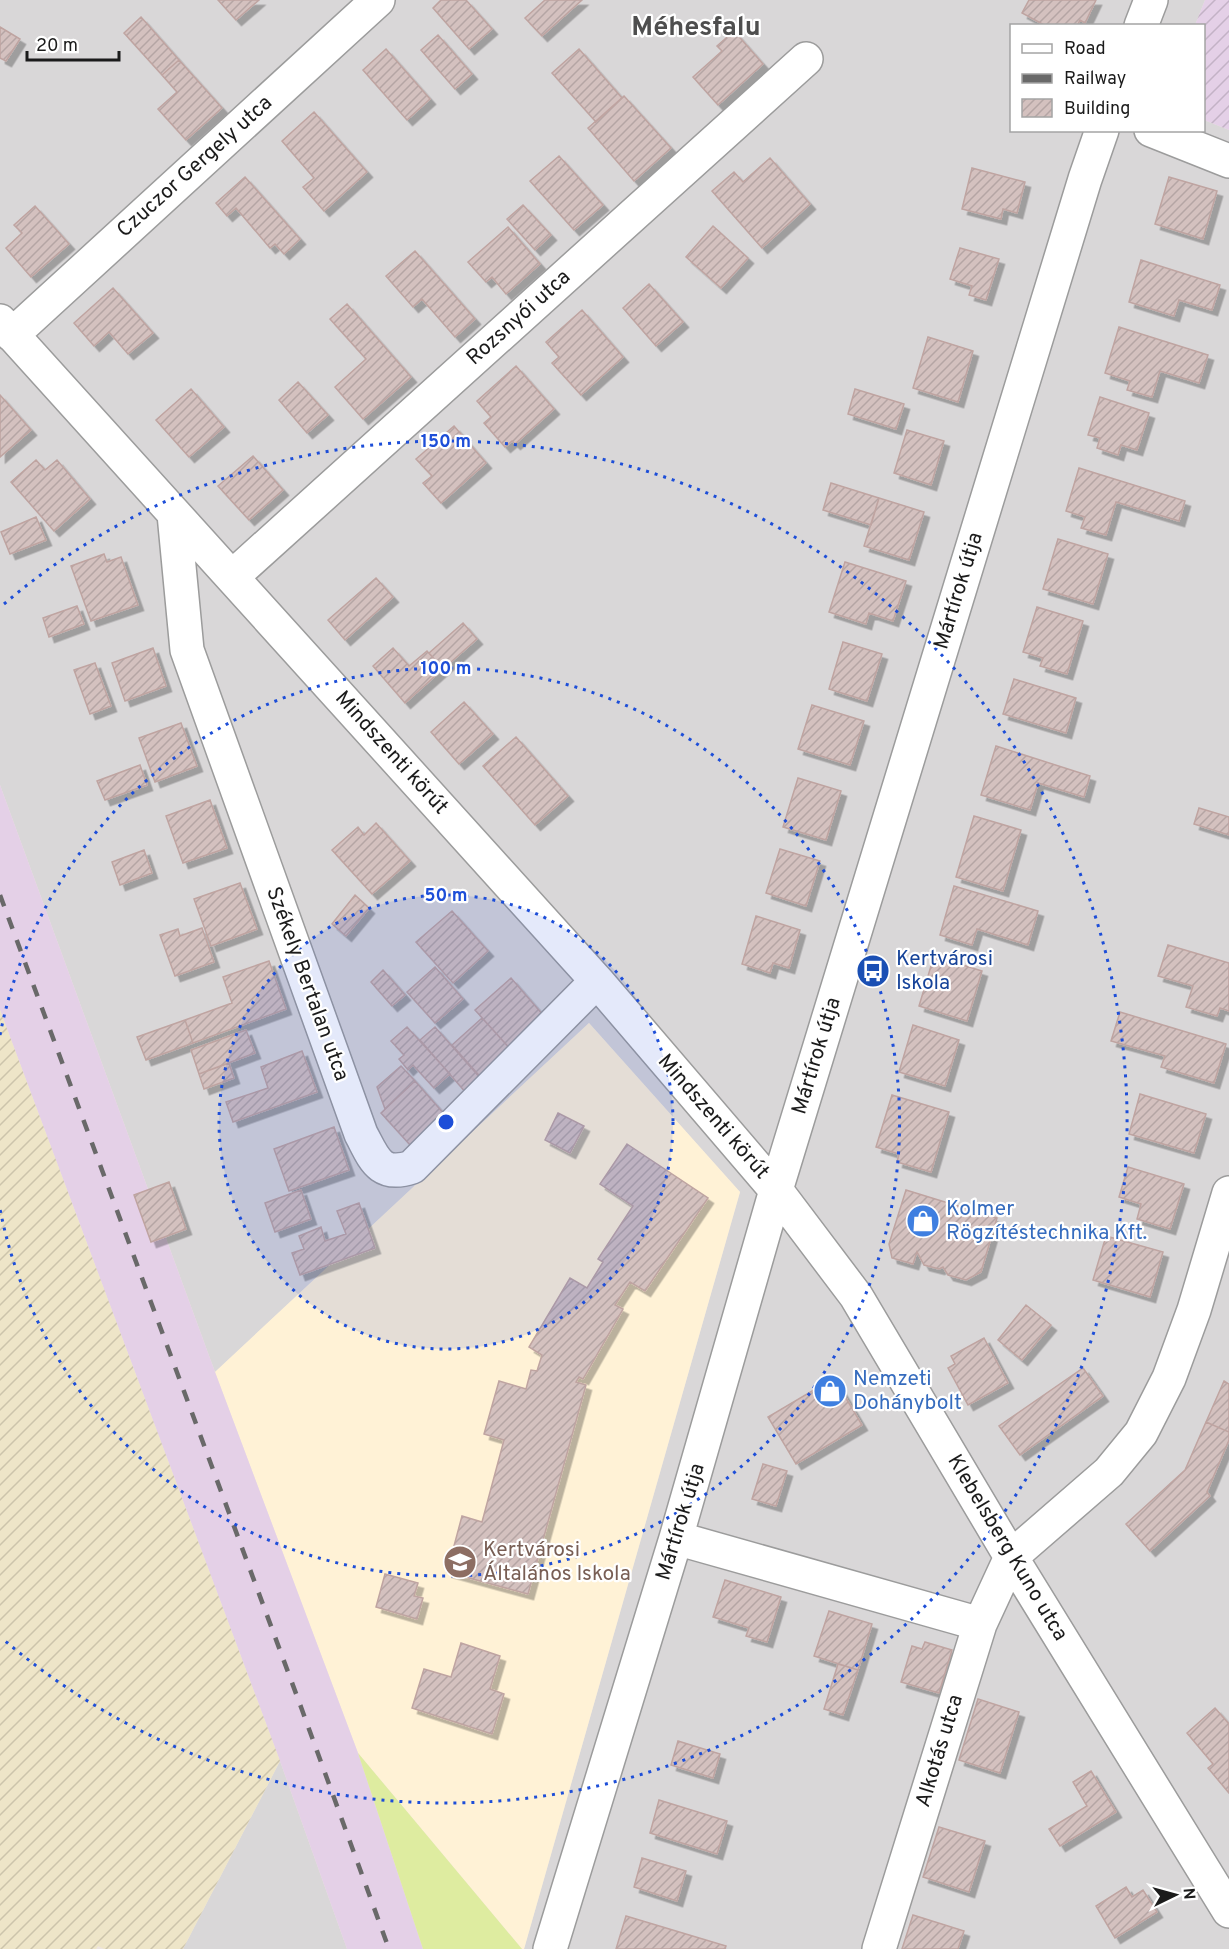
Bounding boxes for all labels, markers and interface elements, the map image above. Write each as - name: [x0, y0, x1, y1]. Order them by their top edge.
- district label: Méhesfalu: [631, 11, 761, 45]
- scale bar: [27, 24, 118, 62]
- legend: [1010, 24, 1205, 132]
- text: 20 m: [36, 35, 78, 58]
- text: Road: [1064, 38, 1106, 61]
- text: Railway: [1064, 68, 1126, 91]
- street label: Czuczor Gergely utca: [112, 90, 278, 244]
- text: Building: [1064, 98, 1130, 121]
- street label: Rozsnyói utca: [461, 264, 577, 372]
- text: 150 m: [421, 431, 471, 454]
- street label: Mártírok útja: [928, 529, 990, 653]
- text: 100 m: [420, 658, 472, 681]
- street label: Mindszenti körút: [328, 686, 454, 820]
- street label: Székely Bertalan utca: [259, 883, 355, 1085]
- text: 50 m: [424, 885, 468, 908]
- place label: Kertvárosi Iskola: [896, 946, 993, 997]
- bus stop icon: Kertvárosi Iskola: [855, 953, 891, 989]
- street label: Mártírok útja: [786, 994, 848, 1118]
- street label: Mindszenti körút: [651, 1049, 775, 1185]
- centre of rings: [436, 1112, 456, 1132]
- place label: Kolmer Rögzítéstechnika Kft.: [946, 1196, 1147, 1247]
- shop icon: Kolmer Rögzítéstechnika Kft.: [905, 1203, 941, 1239]
- place label: Nemzeti Dohánybolt: [853, 1366, 962, 1417]
- shop icon: Nemzeti Dohánybolt: [812, 1373, 848, 1409]
- street label: Klebelsberg Kuno utca: [941, 1450, 1073, 1646]
- street label: Mártírok útja: [650, 1460, 712, 1584]
- place label: Kertvárosi Általános Iskola: [483, 1537, 631, 1588]
- school or university icon: Kertvárosi Általános Iskola: [442, 1544, 478, 1580]
- street label: Alkotás utca: [910, 1691, 970, 1811]
- north arrow: [1145, 1865, 1205, 1925]
- text: N: [1177, 1887, 1198, 1900]

